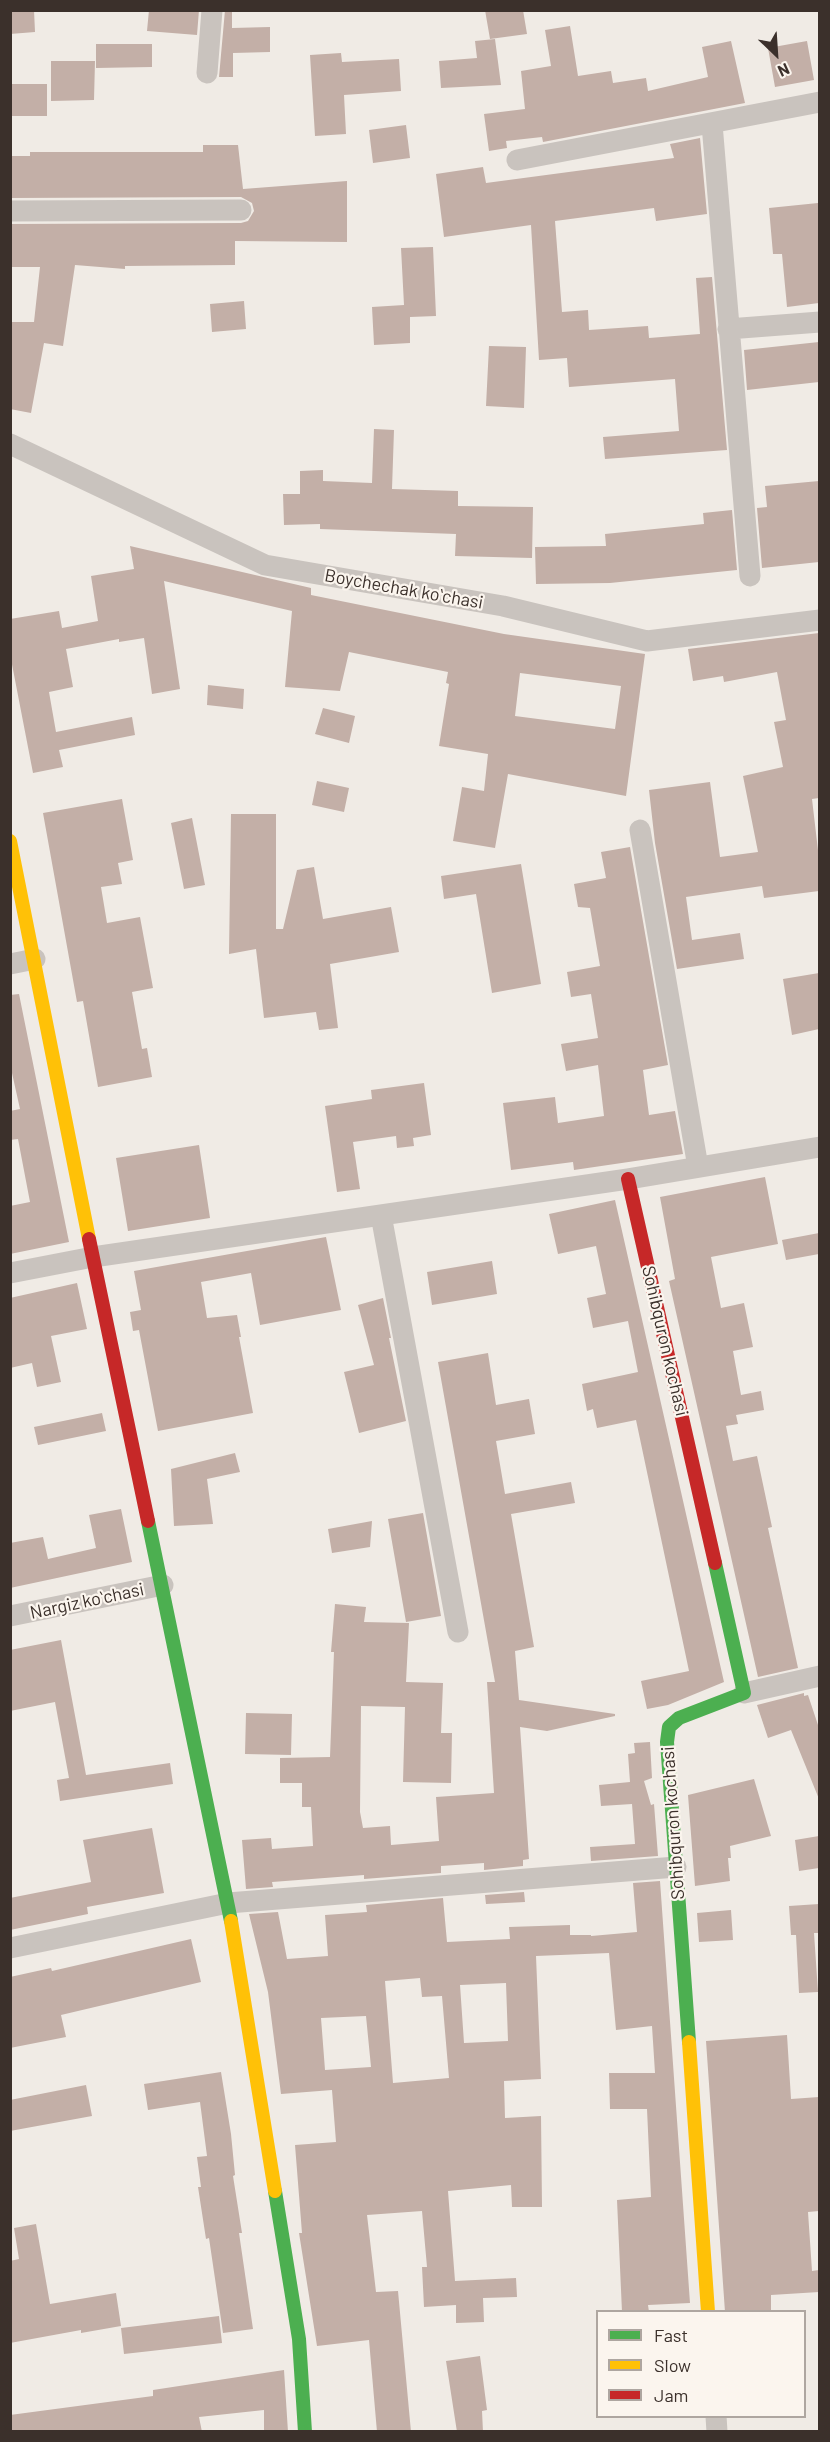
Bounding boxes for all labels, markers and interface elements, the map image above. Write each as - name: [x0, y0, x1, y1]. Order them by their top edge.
- north arrow: [746, 24, 806, 84]
- text: N: [775, 60, 793, 82]
- street label: Boychechak koʻchasi: [323, 564, 485, 614]
- street label: Sohibquron kochasi: [637, 1264, 693, 1418]
- street label: Nargiz koʻchasi: [28, 1578, 146, 1624]
- street label: Sohibquron kochasi: [657, 1746, 689, 1900]
- legend: [596, 2310, 806, 2418]
- text: Fast: [654, 2324, 688, 2346]
- text: Slow: [654, 2354, 691, 2376]
- text: Jam: [654, 2384, 688, 2406]

